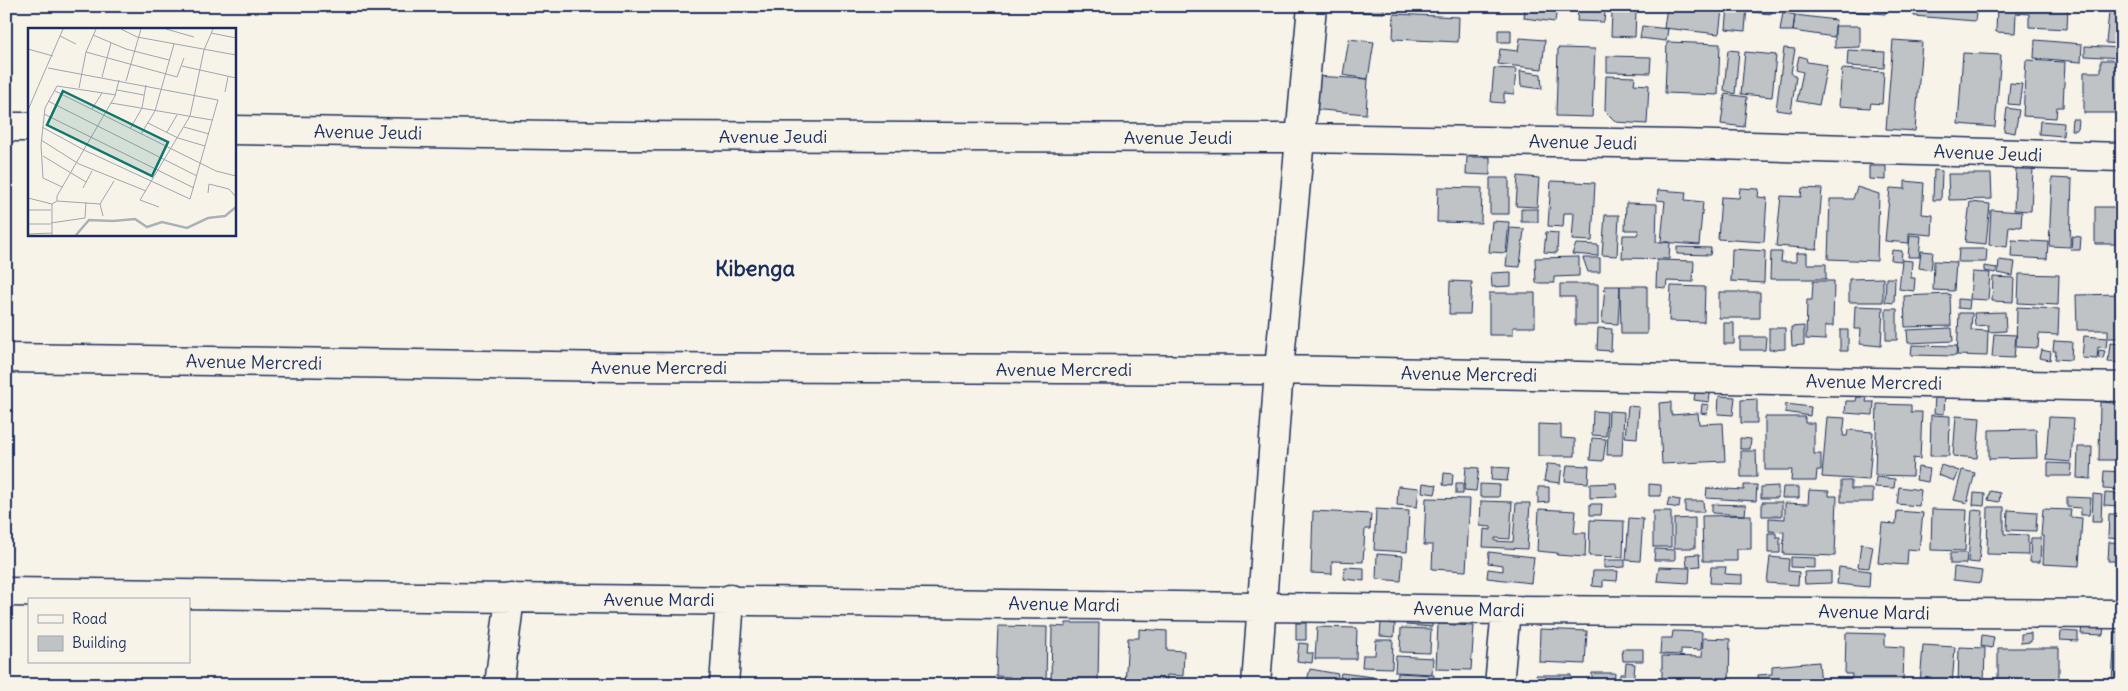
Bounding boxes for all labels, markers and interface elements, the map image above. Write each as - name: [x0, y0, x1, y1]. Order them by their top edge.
- inset map: [28, 28, 235, 235]
- street label: Avenue Jeudi: [314, 120, 422, 144]
- street label: Avenue Jeudi: [719, 125, 827, 148]
- street label: Avenue Jeudi: [1124, 126, 1232, 149]
- street label: Avenue Jeudi: [1529, 130, 1637, 154]
- street label: Avenue Jeudi: [1933, 140, 2043, 166]
- district label: Kibenga: [715, 254, 795, 282]
- street label: Avenue Mercredi: [186, 349, 322, 375]
- street label: Avenue Mercredi: [591, 356, 727, 379]
- street label: Avenue Mercredi: [996, 358, 1132, 381]
- street label: Avenue Mercredi: [1401, 361, 1537, 387]
- street label: Avenue Mercredi: [1806, 369, 1942, 395]
- street label: Avenue Mardi: [603, 588, 715, 611]
- street label: Avenue Mardi: [1008, 592, 1120, 616]
- street label: Avenue Mardi: [1413, 597, 1525, 621]
- legend: [28, 598, 190, 664]
- street label: Avenue Mardi: [1818, 600, 1930, 624]
- text: Road: [72, 609, 107, 628]
- text: Building: [72, 633, 127, 652]

